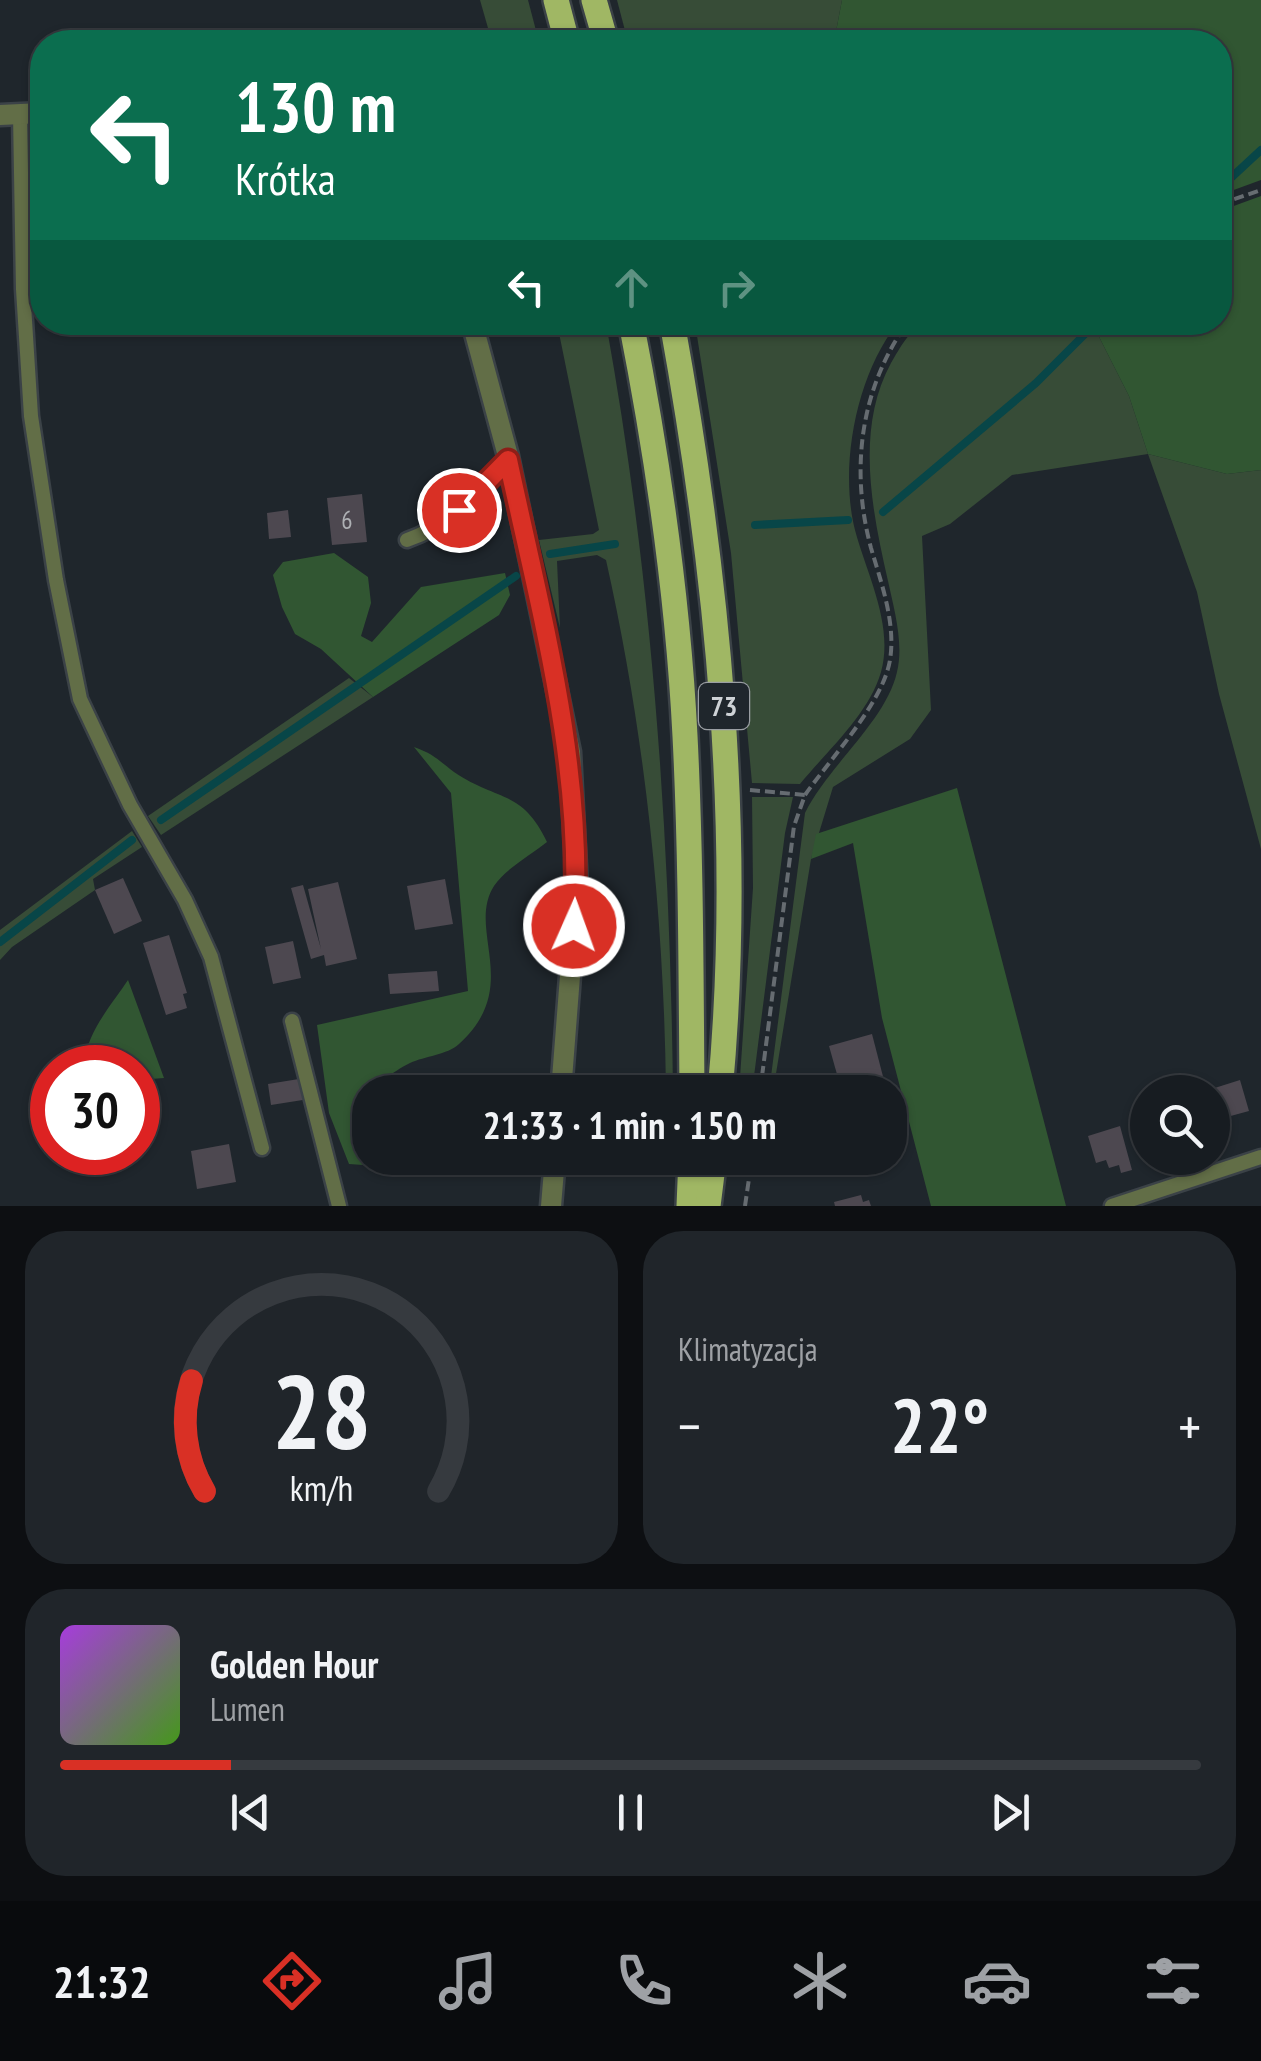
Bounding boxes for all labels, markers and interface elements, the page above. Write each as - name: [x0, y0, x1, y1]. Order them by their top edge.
- text: 130 m: [235, 61, 396, 151]
- icon: left: [70, 70, 200, 200]
- text: Krótka: [235, 149, 336, 207]
- icon: left: [499, 260, 554, 315]
- icon: ahead: [604, 260, 659, 315]
- icon: right: [709, 260, 764, 315]
- pin: [417, 468, 502, 553]
- icon: arrive: [432, 483, 487, 538]
- house number: 6: [341, 504, 353, 536]
- road number: 73: [699, 683, 749, 729]
- position arrow: [522, 874, 626, 978]
- speed limit sign: 30: [30, 1045, 160, 1175]
- map controls: [1130, 1075, 1230, 1175]
- button: search: [1130, 1075, 1230, 1175]
- text: 21:33 · 1 min · 150 m: [483, 1100, 776, 1149]
- text: Klimatyzacja: [678, 1328, 818, 1370]
- text: 28: [272, 1343, 371, 1478]
- text: 22°: [890, 1377, 989, 1474]
- text: −: [678, 1390, 701, 1461]
- text: +: [1178, 1390, 1201, 1461]
- text: km/h: [290, 1465, 353, 1511]
- text: Golden Hour: [210, 1639, 379, 1688]
- text: Lumen: [210, 1688, 285, 1730]
- icon: previous: [223, 1785, 278, 1840]
- icon: pause: [603, 1785, 658, 1840]
- icon: next: [983, 1785, 1038, 1840]
- icon: directions: [257, 1946, 327, 2016]
- icon: music: [433, 1946, 503, 2016]
- icon: phone: [609, 1946, 679, 2016]
- icon: climate: [785, 1946, 855, 2016]
- icon: car: [962, 1946, 1032, 2016]
- icon: filters: [1138, 1946, 1208, 2016]
- text: 21:32: [53, 1952, 150, 2010]

